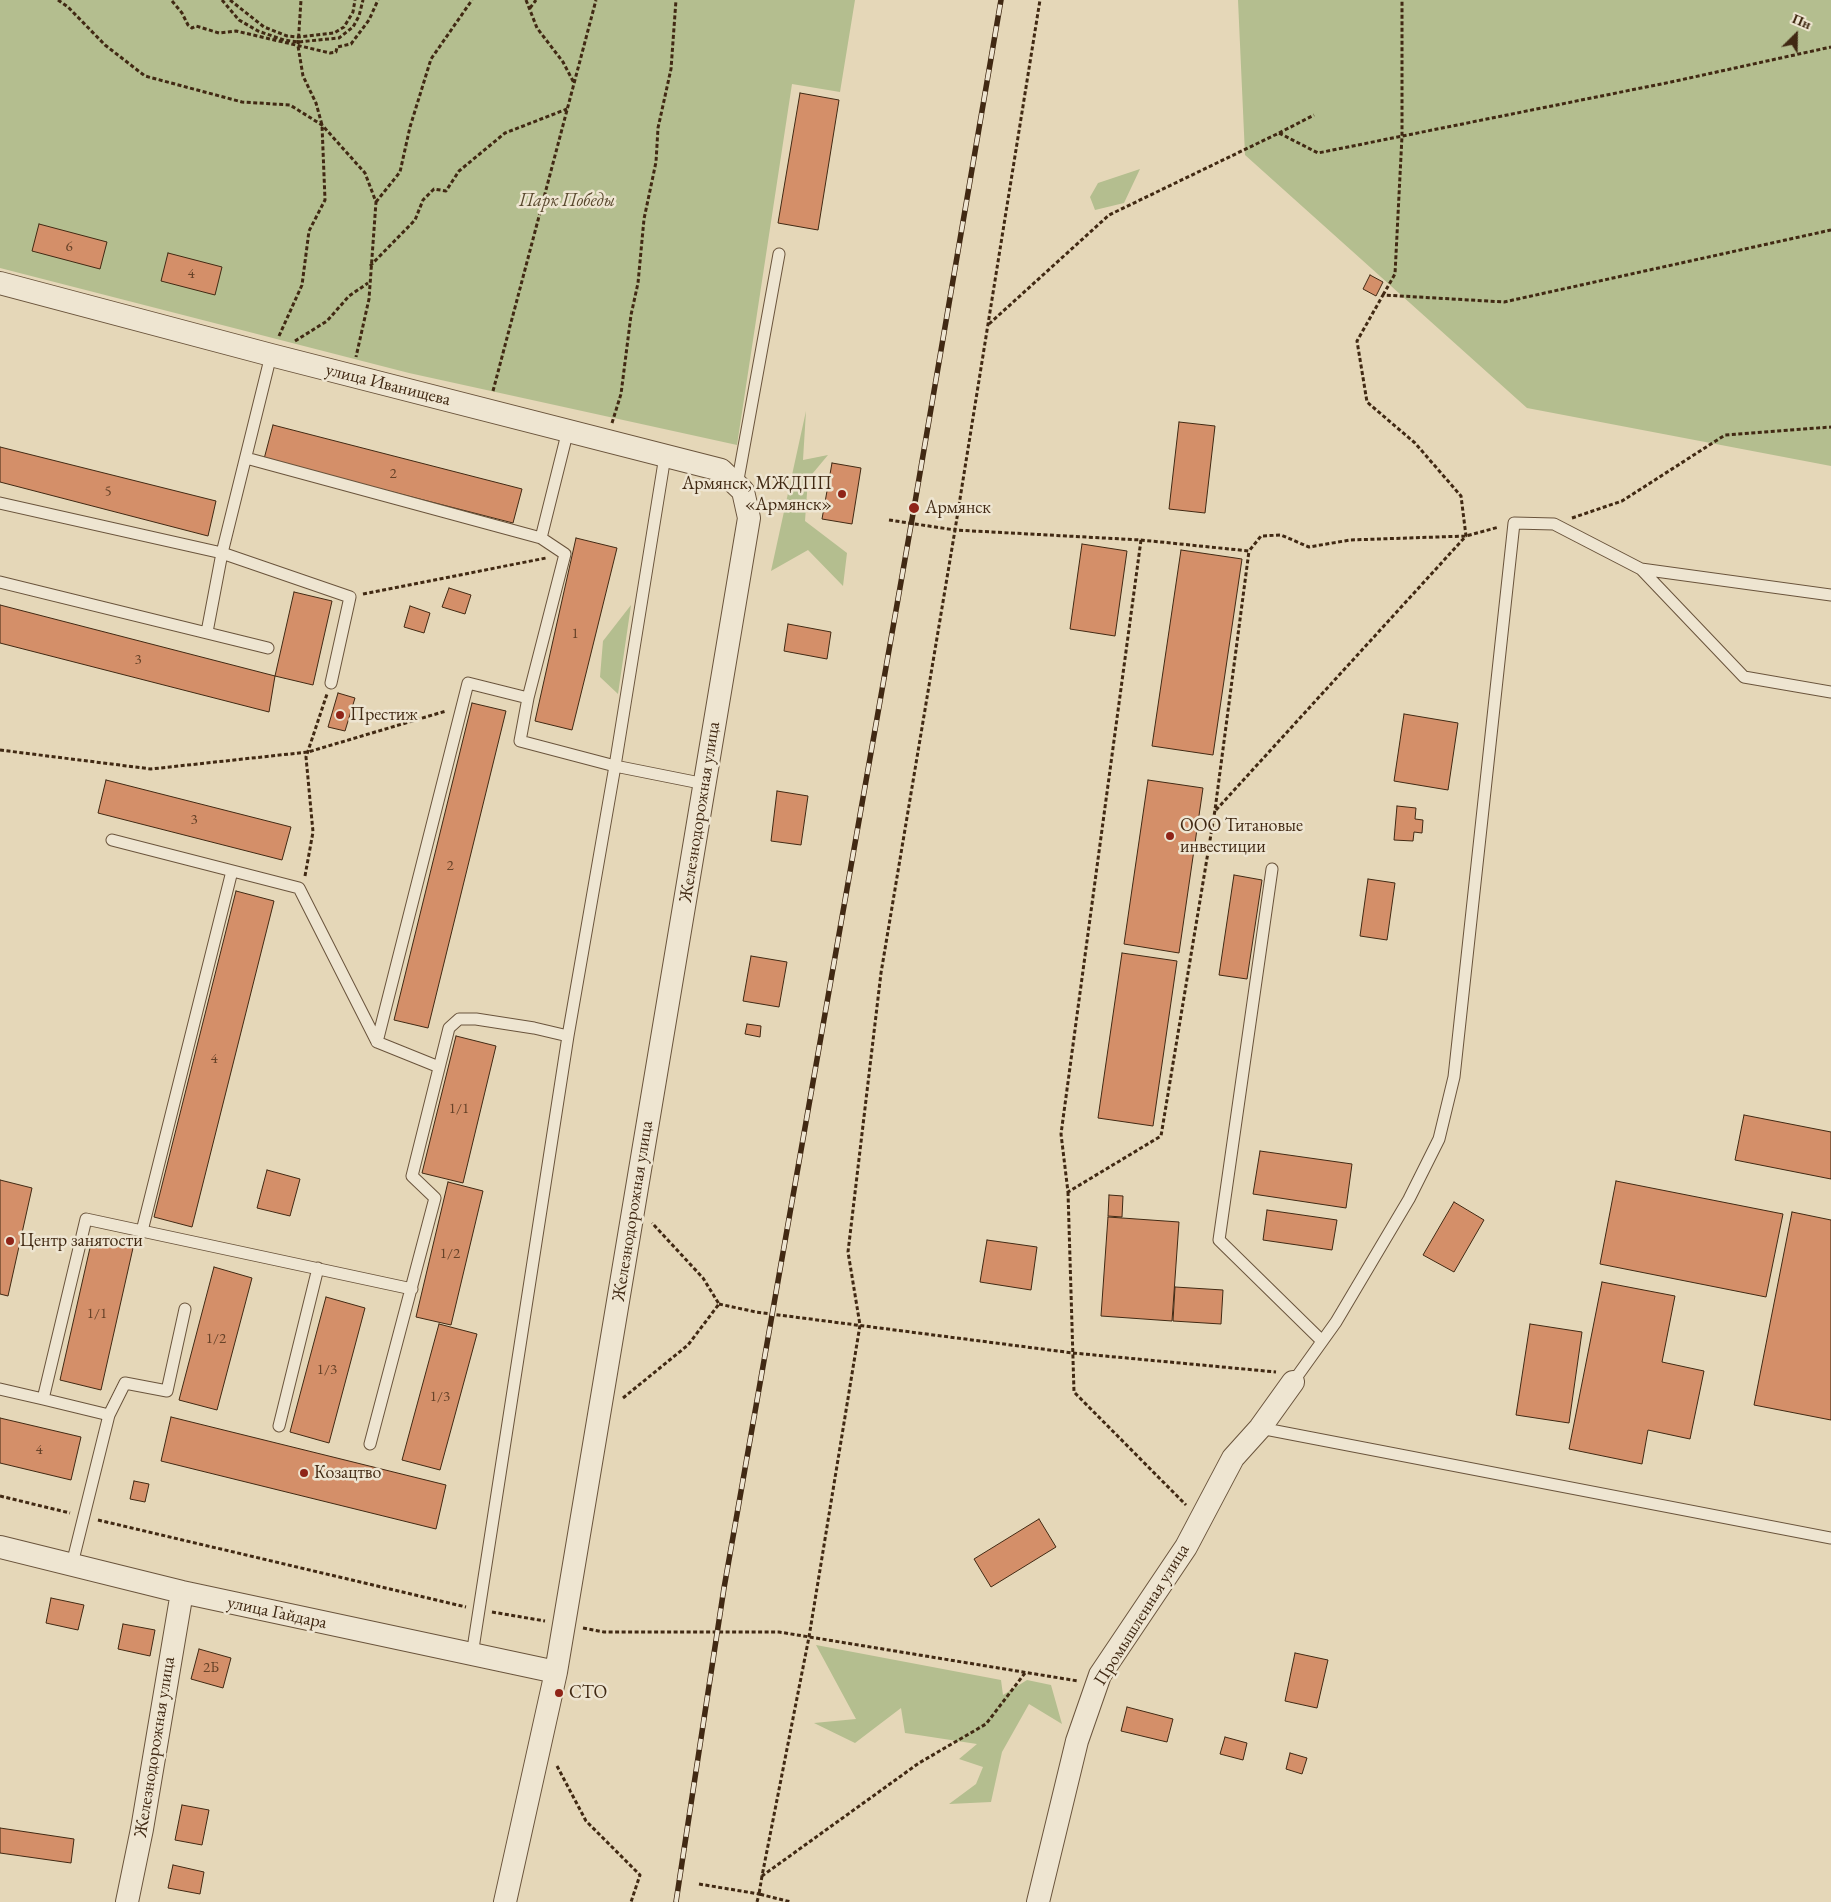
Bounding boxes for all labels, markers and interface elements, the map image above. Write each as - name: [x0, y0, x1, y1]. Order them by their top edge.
- text: Пн: [1790, 9, 1814, 33]
- north arrow: [1771, 10, 1821, 60]
- park label: Парк Победы: [519, 190, 615, 212]
- house number: 6: [65, 238, 73, 256]
- house number: 4: [187, 265, 195, 283]
- street label: улица Иванищева: [323, 359, 453, 411]
- house number: 2: [389, 465, 397, 483]
- place label: Армянск, МЖДПП «Армянск»: [682, 473, 832, 516]
- house number: 5: [104, 483, 112, 501]
- marker: Армянск, МЖДПП «Армянск»: [836, 488, 848, 500]
- place label: Армянск: [925, 497, 991, 519]
- marker: Армянск: [907, 501, 921, 515]
- house number: 1: [571, 625, 579, 643]
- house number: 3: [134, 651, 142, 669]
- place label: Престиж: [350, 704, 418, 726]
- marker: Престиж: [334, 709, 346, 721]
- street label: Железнодорожная улица: [675, 720, 725, 904]
- house number: 3: [190, 811, 198, 829]
- place label: ООО Титановые инвестиции: [1180, 815, 1303, 858]
- marker: ООО Титановые инвестиции: [1164, 830, 1176, 842]
- house number: 2: [446, 857, 454, 875]
- house number: 4: [210, 1050, 218, 1068]
- house number: 1/1: [449, 1100, 469, 1118]
- street label: Железнодорожная улица: [608, 1119, 658, 1303]
- place label: Центр занятости: [20, 1230, 143, 1252]
- marker: Центр занятости: [4, 1235, 16, 1247]
- house number: 1/2: [440, 1245, 460, 1263]
- house number: 1/1: [87, 1305, 107, 1323]
- house number: 1/2: [206, 1330, 226, 1348]
- house number: 1/3: [317, 1361, 337, 1379]
- house number: 1/3: [430, 1388, 450, 1406]
- house number: 4: [35, 1441, 43, 1459]
- place label: Козацтво: [314, 1462, 381, 1484]
- marker: Козацтво: [298, 1467, 310, 1479]
- street label: Промышленная улица: [1090, 1540, 1194, 1690]
- street label: улица Гайдара: [225, 1592, 329, 1634]
- street label: Железнодорожная улица: [130, 1655, 180, 1839]
- house number: 2Б: [203, 1659, 219, 1677]
- place label: СТО: [569, 1682, 607, 1704]
- marker: СТО: [553, 1687, 565, 1699]

